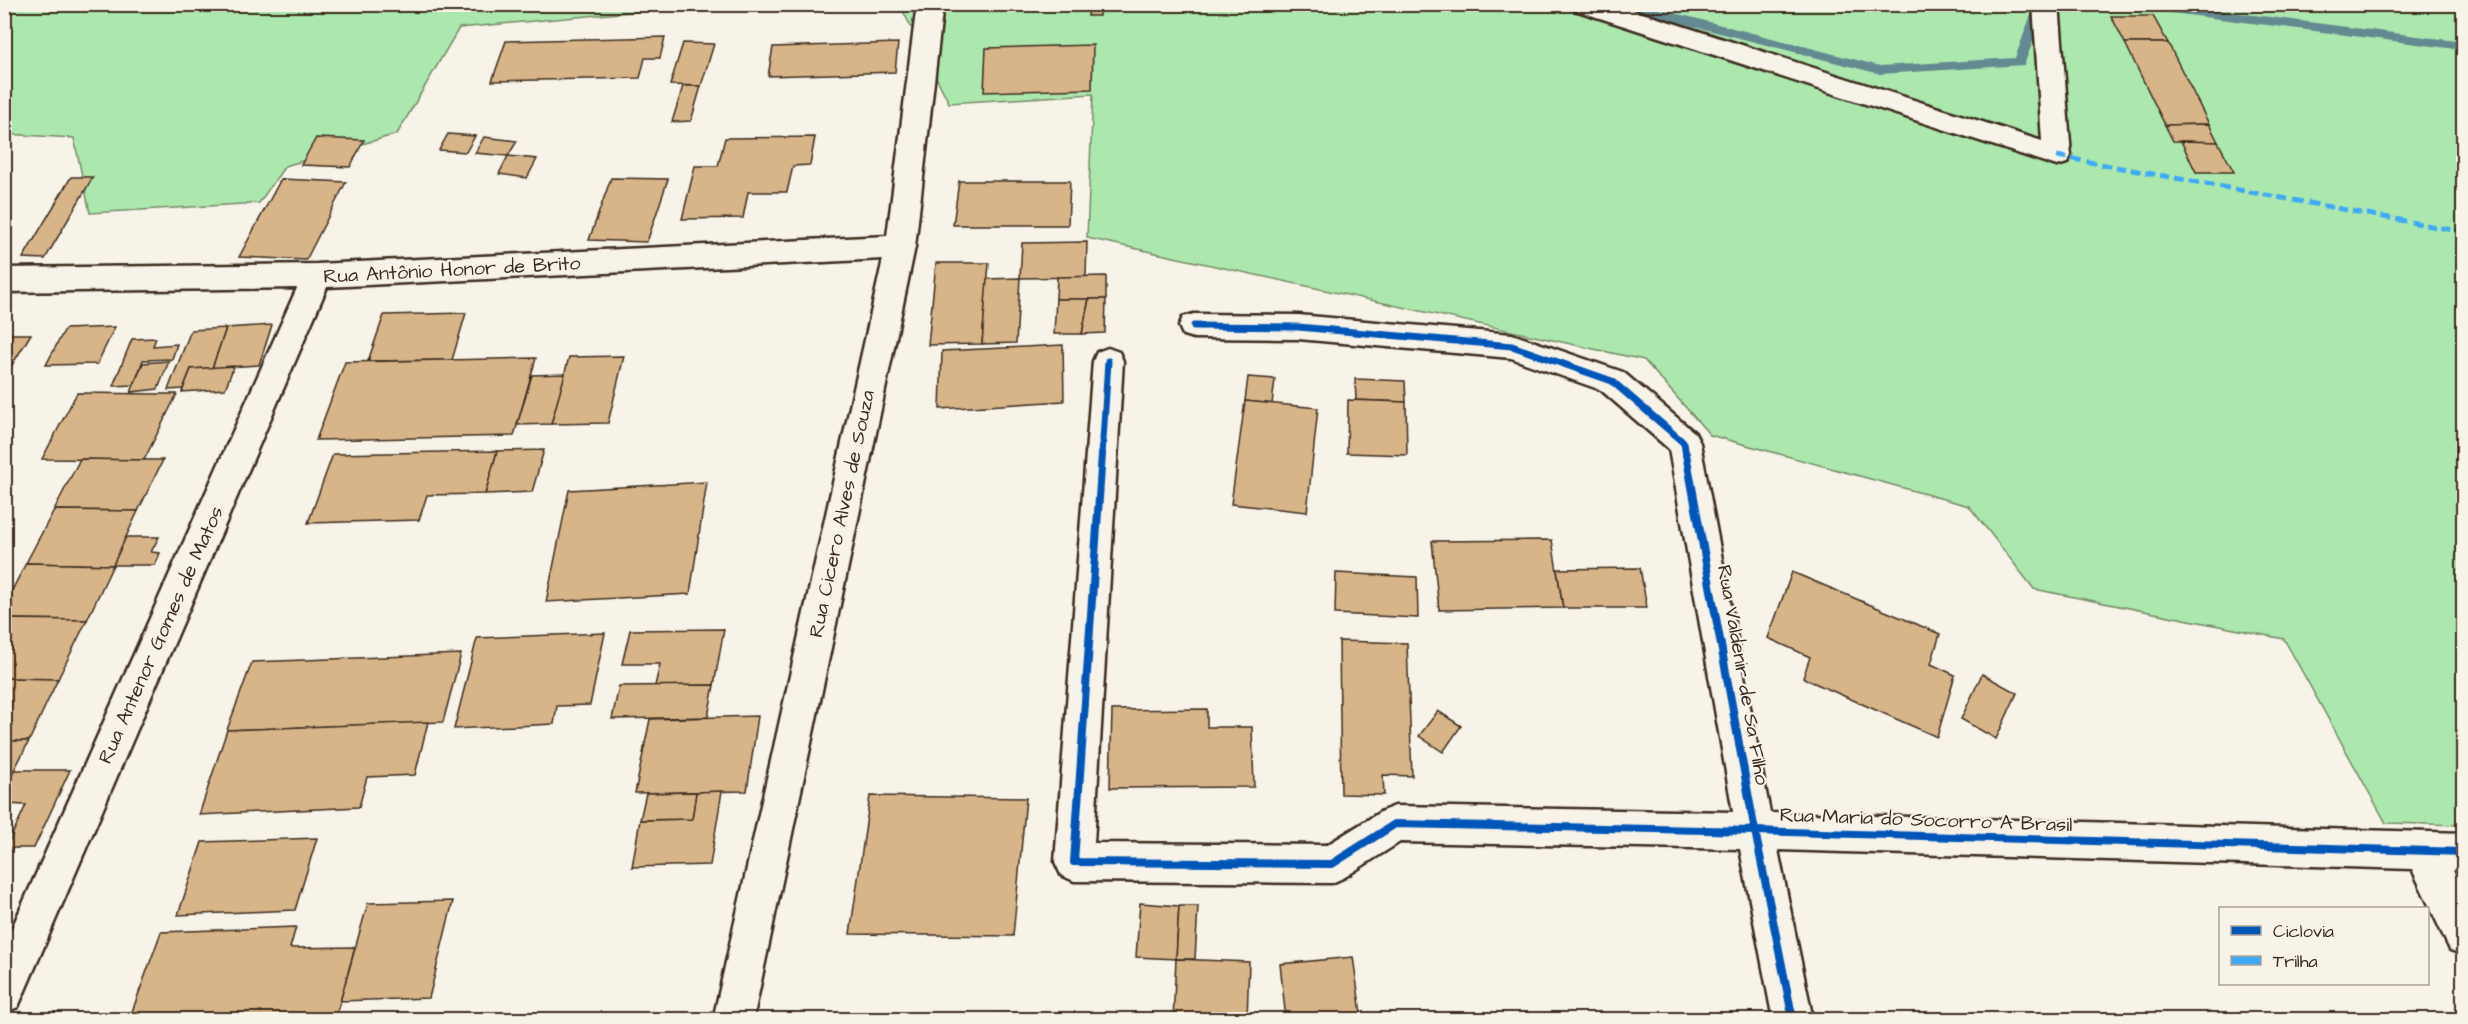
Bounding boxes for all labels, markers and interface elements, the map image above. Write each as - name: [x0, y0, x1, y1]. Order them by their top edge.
- street label: Rua Antônio Honor de Brito: [323, 249, 581, 291]
- street label: Rua Cicero Alves de Souza: [802, 388, 882, 640]
- street label: Rua Antenor Gomes de Matos: [91, 502, 231, 768]
- street label: Rua Valdenir de Sa Filho: [1710, 563, 1776, 787]
- street label: Rua Maria do Socorro A Brasil: [1779, 801, 2073, 839]
- legend: [2219, 907, 2429, 985]
- text: Ciclovia: [2273, 919, 2334, 944]
- text: Trilha: [2273, 949, 2318, 974]

